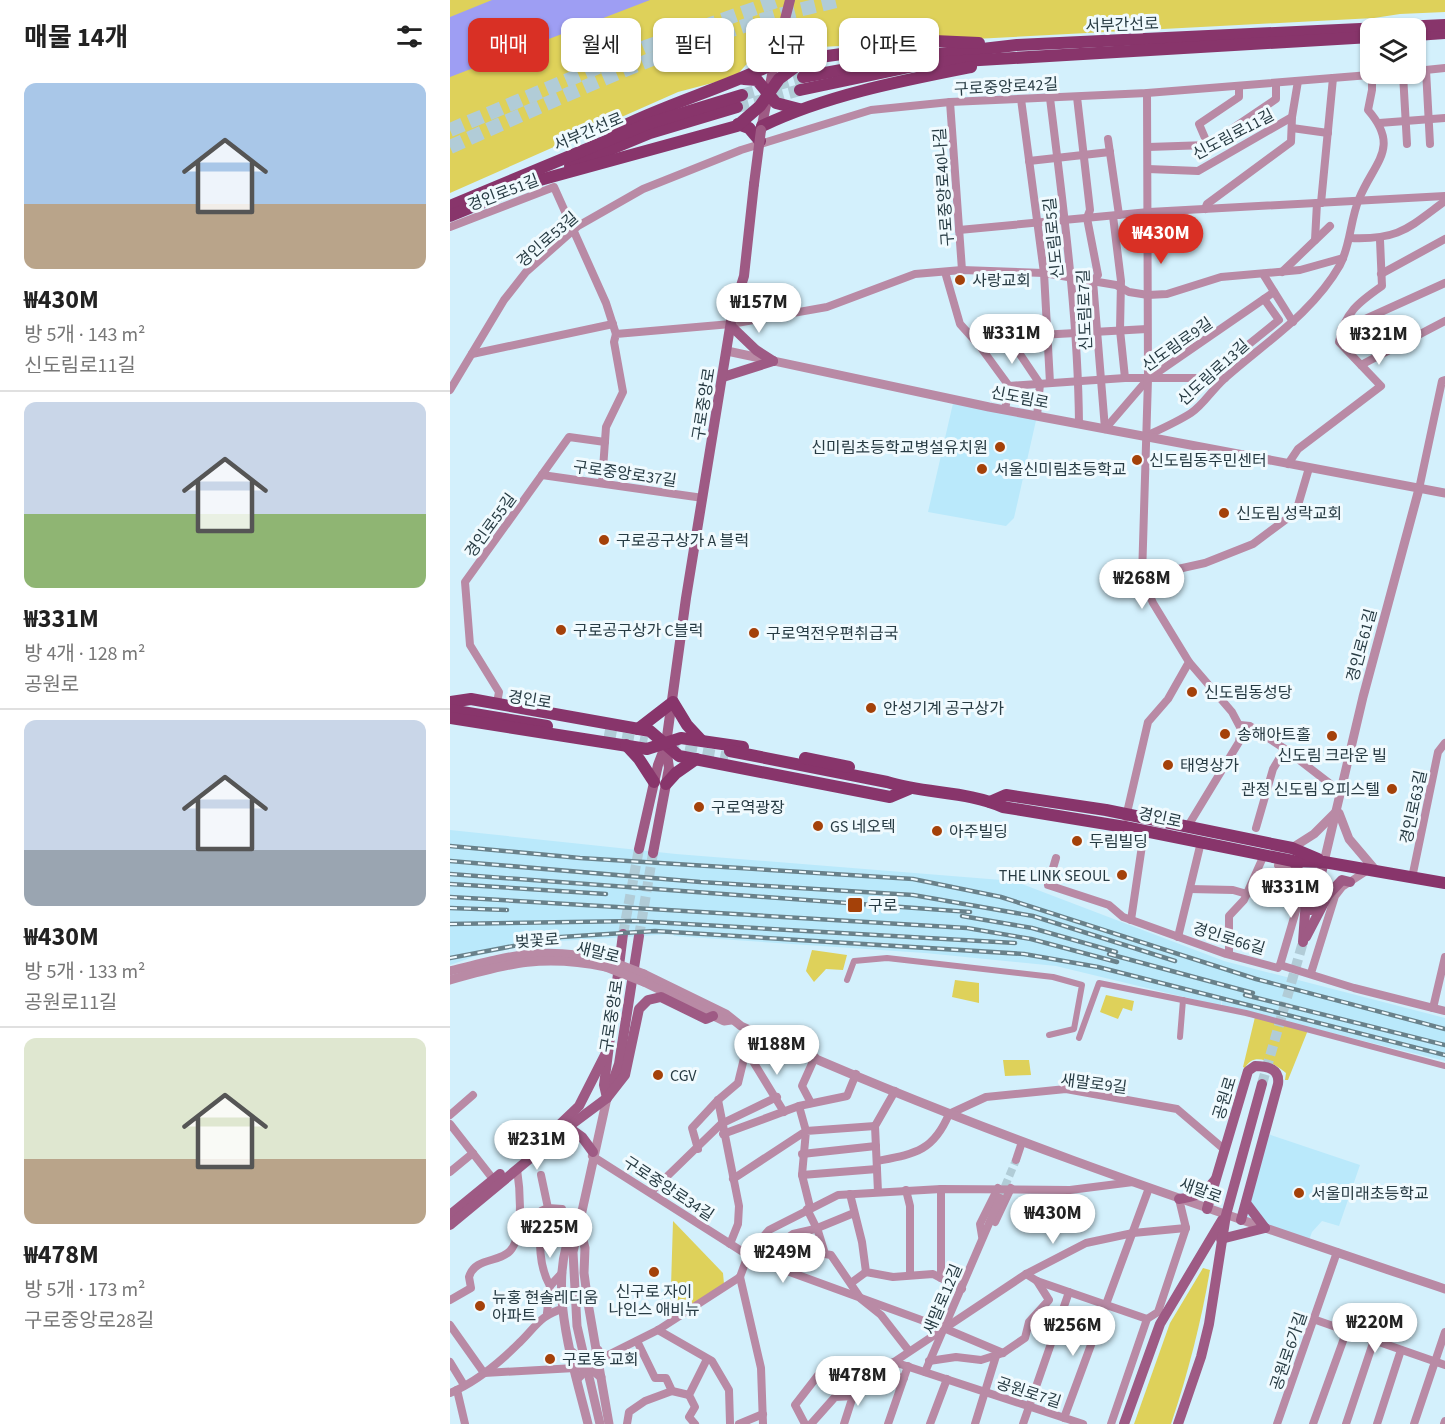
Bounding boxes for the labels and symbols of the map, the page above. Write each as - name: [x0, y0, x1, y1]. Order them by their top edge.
- street label: 서부간선로: [1085, 13, 1159, 37]
- street label: 구로중앙로42길: [953, 73, 1059, 101]
- street label: 신도림로11길: [1189, 104, 1278, 166]
- street label: 서부간선로: [550, 107, 627, 156]
- street label: 구로중앙로40나길: [929, 127, 959, 247]
- street label: 경인로51길: [465, 169, 542, 217]
- street label: 신도림로5길: [1039, 196, 1069, 280]
- street label: 경인로53길: [512, 207, 583, 273]
- pin: ₩430M: [1119, 214, 1203, 265]
- street label: 신도림로7길: [1073, 269, 1097, 351]
- place label: 사랑교회: [972, 270, 1031, 292]
- marker: 사랑교회: [953, 273, 967, 287]
- pin: ₩157M: [717, 283, 801, 334]
- street label: 신도림로9길: [1138, 312, 1217, 377]
- pin: ₩331M: [970, 314, 1054, 365]
- pin: ₩321M: [1337, 315, 1421, 366]
- street label: 신도림로13길: [1173, 335, 1254, 411]
- street label: 구로중앙로: [687, 366, 721, 442]
- street label: 신도림로: [989, 382, 1051, 414]
- place label: 신미림초등학교병설유치원: [811, 437, 988, 459]
- marker: 신미림초등학교병설유치원: [993, 440, 1007, 454]
- place label: 신도림동주민센터: [1149, 450, 1267, 472]
- marker: 신도림동주민센터: [1130, 453, 1144, 467]
- street label: 구로중앙로37길: [572, 456, 678, 492]
- place label: 서울신미림초등학교: [994, 459, 1126, 481]
- marker: 서울신미림초등학교: [975, 462, 989, 476]
- street label: 경인로55길: [460, 489, 522, 562]
- place label: 신도림 성락교회: [1236, 503, 1342, 525]
- marker: 신도림 성락교회: [1217, 506, 1231, 520]
- place label: 구로공구상가 A 블럭: [616, 530, 749, 552]
- marker: 구로공구상가 A 블럭: [597, 533, 611, 547]
- pin: ₩268M: [1100, 559, 1184, 610]
- street label: 경인로61길: [1342, 606, 1382, 684]
- place label: 구로공구상가 C블럭: [573, 620, 703, 642]
- marker: 구로공구상가 C블럭: [554, 623, 568, 637]
- place label: 구로역전우편취급국: [766, 623, 898, 645]
- marker: 구로역전우편취급국: [747, 626, 761, 640]
- place label: 신도림동성당: [1204, 682, 1293, 704]
- marker: 신도림동성당: [1185, 685, 1199, 699]
- street label: 경인로: [506, 686, 554, 714]
- place label: 안성기계 공구상가: [883, 698, 1004, 720]
- marker: 안성기계 공구상가: [864, 701, 878, 715]
- place label: 송해아트홀: [1237, 724, 1311, 746]
- marker: 송해아트홀: [1218, 727, 1232, 741]
- marker: 신도림 크라운 빌: [1325, 729, 1339, 743]
- place label: 신도림 크라운 빌: [1277, 745, 1387, 767]
- place label: 태영상가: [1180, 755, 1239, 777]
- marker: 태영상가: [1161, 758, 1175, 772]
- street label: 경인로63길: [1395, 768, 1433, 846]
- place label: 관정 신도림 오피스텔: [1241, 779, 1380, 801]
- marker: 관정 신도림 오피스텔: [1385, 782, 1399, 796]
- place label: 구로역광장: [711, 797, 785, 819]
- marker: 구로역광장: [692, 800, 706, 814]
- street label: 경인로: [1136, 803, 1184, 833]
- place label: GS 네오텍: [830, 816, 896, 838]
- marker: GS 네오텍: [811, 819, 825, 833]
- place label: 아주빌딩: [949, 821, 1008, 843]
- marker: 아주빌딩: [930, 824, 944, 838]
- place label: 두림빌딩: [1089, 831, 1148, 853]
- marker: 두림빌딩: [1070, 834, 1084, 848]
- place label: THE LINK SEOUL: [999, 865, 1110, 887]
- marker: THE LINK SEOUL: [1115, 868, 1129, 882]
- pin: ₩331M: [1249, 868, 1333, 919]
- place label: 구로: [868, 895, 898, 917]
- marker: 구로: [846, 896, 864, 914]
- street label: 경인로66길: [1190, 918, 1268, 960]
- street label: 벚꽃로: [514, 928, 560, 954]
- street label: 새말로: [574, 937, 622, 969]
- street label: 구로중앙로: [595, 978, 629, 1054]
- pin: ₩188M: [735, 1025, 819, 1076]
- place label: CGV: [670, 1065, 697, 1087]
- marker: CGV: [651, 1068, 665, 1082]
- street label: 새말로9길: [1059, 1069, 1128, 1099]
- street label: 공원로: [1208, 1074, 1242, 1123]
- pin: ₩231M: [495, 1120, 579, 1171]
- street label: 구로중앙로34길: [619, 1151, 718, 1226]
- street label: 새말로: [1176, 1173, 1225, 1209]
- place label: 서울미래초등학교: [1311, 1183, 1429, 1205]
- marker: 서울미래초등학교: [1292, 1186, 1306, 1200]
- pin: ₩430M: [1011, 1194, 1095, 1245]
- pin: ₩225M: [508, 1208, 592, 1259]
- pin: ₩249M: [741, 1233, 825, 1284]
- street label: 새말로12길: [918, 1261, 968, 1338]
- marker: 신구로 자이 나인스 애비뉴: [647, 1265, 661, 1279]
- place label: 신구로 자이 나인스 애비뉴: [608, 1281, 700, 1321]
- place label: 뉴홍 현솔레디움 아파트: [492, 1287, 598, 1327]
- marker: 뉴홍 현솔레디움 아파트: [473, 1299, 487, 1313]
- pin: ₩220M: [1333, 1303, 1417, 1354]
- pin: ₩256M: [1031, 1306, 1115, 1357]
- street label: 공원로6가길: [1265, 1309, 1313, 1393]
- place label: 구로동 교회: [562, 1349, 639, 1371]
- marker: 구로동 교회: [543, 1352, 557, 1366]
- pin: ₩478M: [816, 1356, 900, 1407]
- street label: 공원로7길: [994, 1372, 1064, 1414]

